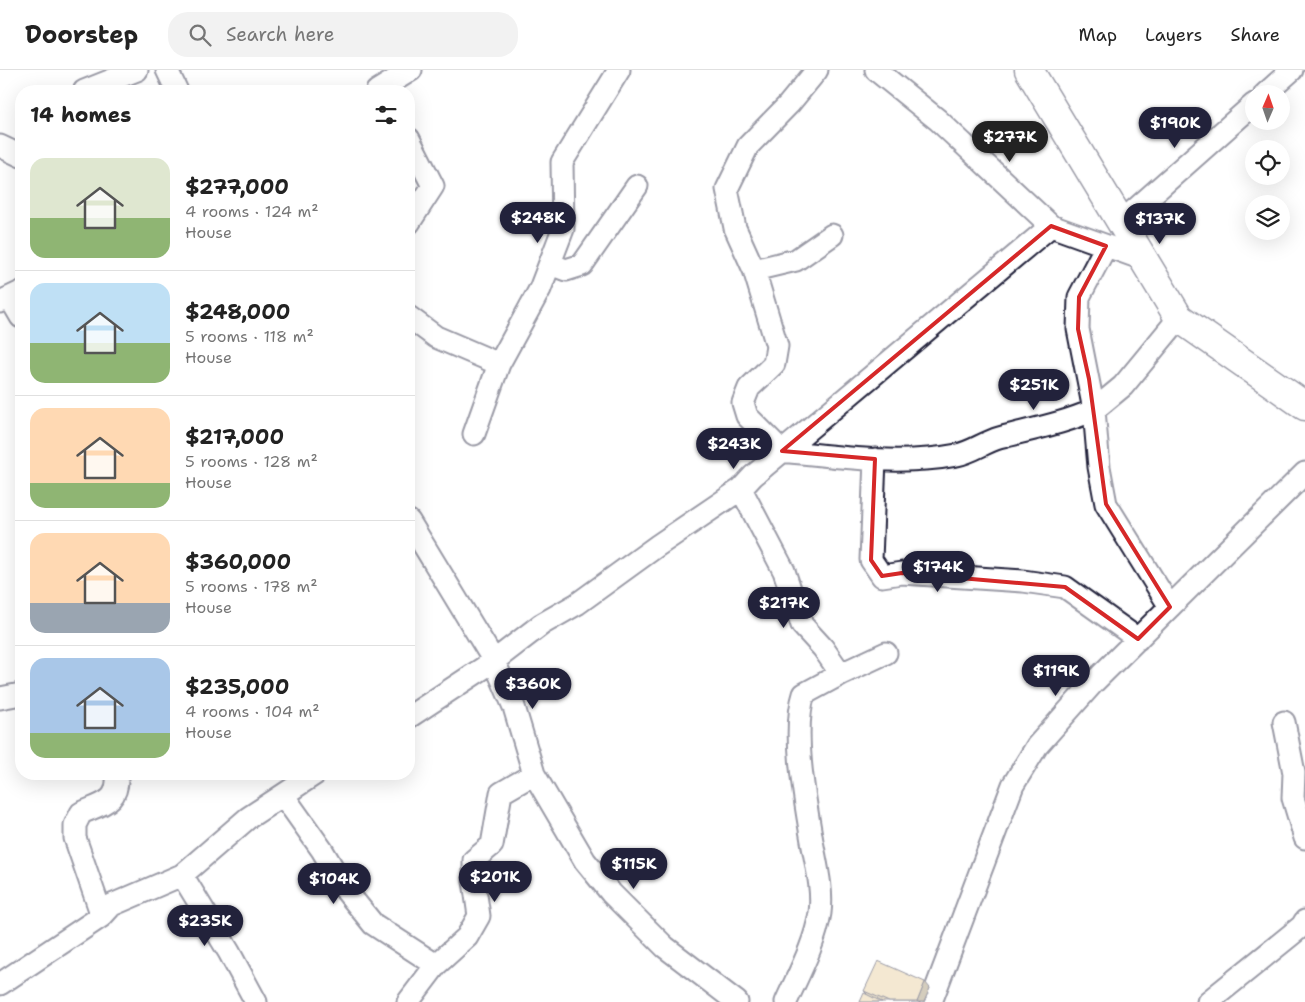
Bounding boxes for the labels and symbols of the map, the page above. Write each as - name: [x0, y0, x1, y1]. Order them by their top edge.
- north arrow: [1245, 85, 1290, 130]
- pin: $190K: [1140, 106, 1210, 149]
- pin: $277K: [975, 121, 1045, 163]
- pin: $248K: [503, 202, 573, 244]
- pin: $137K: [1125, 202, 1195, 245]
- pin: $251K: [999, 368, 1069, 411]
- pin: $243K: [699, 428, 769, 470]
- pin: $174K: [903, 550, 973, 593]
- pin: $217K: [749, 586, 819, 629]
- pin: $119K: [1021, 654, 1091, 697]
- pin: $360K: [498, 668, 568, 710]
- pin: $115K: [599, 848, 669, 890]
- pin: $201K: [460, 860, 530, 903]
- pin: $104K: [299, 862, 369, 905]
- pin: $235K: [170, 904, 240, 947]

